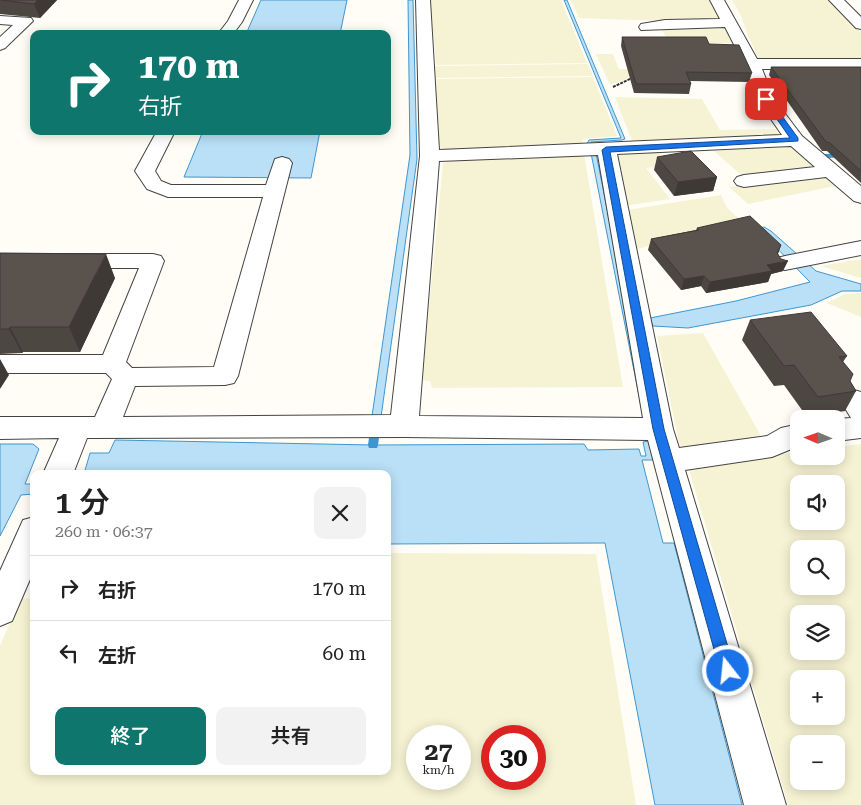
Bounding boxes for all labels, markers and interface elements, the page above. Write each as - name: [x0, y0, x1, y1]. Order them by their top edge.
- text: 170 m: [138, 46, 239, 87]
- icon: right: [55, 50, 120, 115]
- pin: [745, 78, 787, 120]
- icon: arrive: [752, 85, 780, 113]
- text: 右折: [138, 94, 182, 119]
- north arrow: [790, 410, 845, 465]
- map controls: [790, 410, 845, 790]
- button: sound: [790, 475, 845, 530]
- text: 1 分: [55, 485, 109, 520]
- button: close: [314, 487, 366, 539]
- text: 260 m · 06:37: [55, 522, 153, 541]
- button: search: [790, 540, 845, 595]
- icon: right: [55, 574, 83, 602]
- text: 170 m: [312, 577, 366, 600]
- text: 右折: [98, 579, 136, 602]
- button: layers: [790, 605, 845, 660]
- icon: left: [55, 639, 83, 667]
- text: 60 m: [323, 642, 366, 665]
- text: 左折: [98, 644, 136, 667]
- position arrow: [701, 644, 753, 696]
- button: +: [790, 670, 845, 725]
- button: 終了: [55, 707, 206, 765]
- button: 共有: [216, 707, 366, 765]
- speed limit sign: 30: [481, 725, 546, 790]
- button: −: [790, 735, 845, 790]
- text: 27: [424, 737, 453, 766]
- text: km/h: [422, 763, 455, 777]

